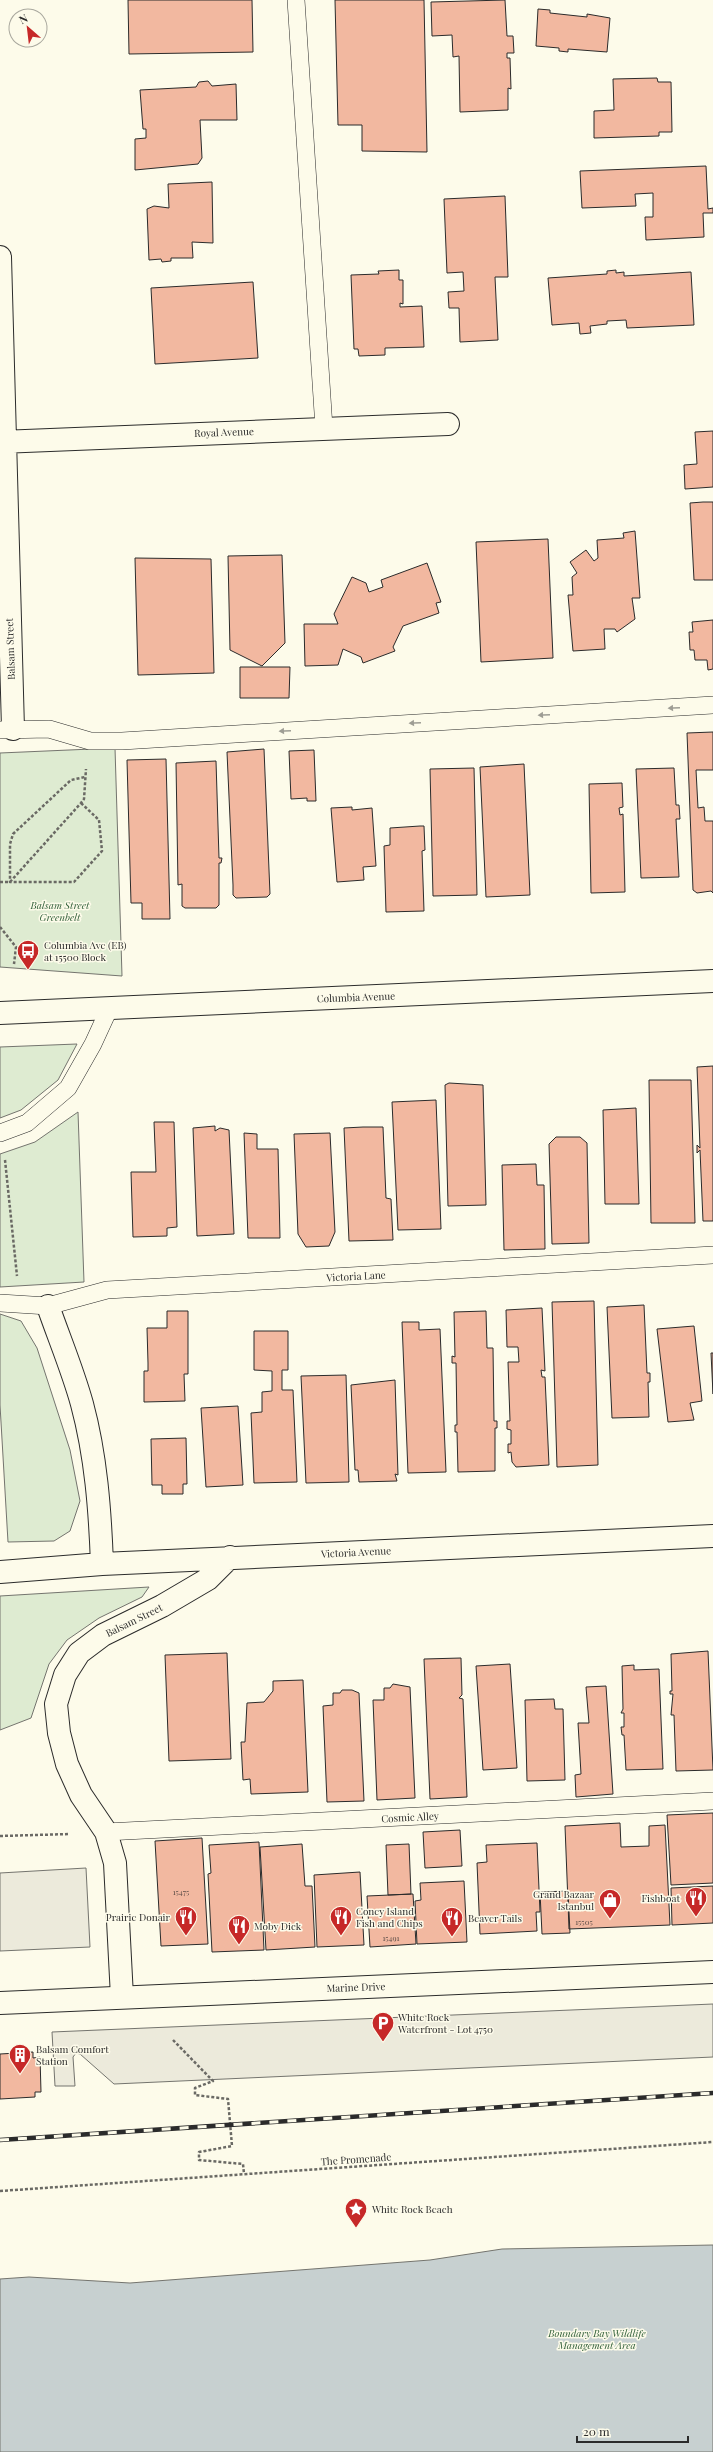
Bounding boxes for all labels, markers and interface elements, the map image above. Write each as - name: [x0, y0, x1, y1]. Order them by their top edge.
- north arrow: [8, 8, 48, 48]
- text: N: [16, 10, 30, 27]
- street label: Royal Avenue: [194, 424, 254, 440]
- street label: Balsam Street: [2, 617, 18, 680]
- one-way arrow: [668, 704, 680, 711]
- one-way arrow: [538, 712, 550, 719]
- one-way arrow: [409, 720, 421, 727]
- one-way arrow: [279, 728, 291, 735]
- park label: Balsam Street Greenbelt: [30, 898, 90, 924]
- bus stop icon: Columbia Ave (EB) at 15500 Block: [15, 938, 41, 971]
- place label: Columbia Ave (EB) at 15500 Block: [44, 938, 126, 964]
- street label: Columbia Avenue: [317, 989, 395, 1005]
- street label: Victoria Lane: [325, 1267, 386, 1285]
- street label: Victoria Avenue: [320, 1543, 391, 1561]
- street label: Balsam Street: [103, 1600, 165, 1640]
- street label: Cosmic Alley: [381, 1809, 439, 1825]
- restaurant icon: Fishboat: [683, 1885, 709, 1918]
- house number: 15475: [173, 1886, 189, 1897]
- place label: Grand Bazaar Istanbul: [533, 1887, 595, 1913]
- shop icon: Grand Bazaar Istanbul: [597, 1887, 623, 1920]
- place label: Fishboat: [641, 1891, 680, 1905]
- restaurant icon: Prairie Donair: [173, 1904, 199, 1937]
- restaurant icon: Coney Island Fish and Chips: [328, 1904, 354, 1937]
- place label: Coney Island Fish and Chips: [356, 1904, 423, 1930]
- restaurant icon: Beaver Tails: [439, 1905, 465, 1938]
- place label: Prairie Donair: [106, 1910, 171, 1924]
- place label: Beaver Tails: [468, 1911, 522, 1925]
- restaurant icon: Moby Dick: [226, 1913, 252, 1946]
- house number: 15505: [575, 1916, 593, 1927]
- place label: Moby Dick: [254, 1919, 302, 1933]
- house number: 15491: [382, 1932, 400, 1943]
- street label: Marine Drive: [326, 1979, 386, 1995]
- parking icon: White Rock Waterfront - Lot 4750: [370, 2010, 396, 2043]
- place label: White Rock Waterfront - Lot 4750: [397, 2010, 493, 2036]
- building icon: Balsam Comfort Station: [7, 2042, 33, 2075]
- place label: Balsam Comfort Station: [36, 2042, 109, 2068]
- street label: The Promenade: [320, 2150, 392, 2168]
- place icon: White Rock Beach: [343, 2196, 369, 2229]
- place label: White Rock Beach: [371, 2202, 453, 2216]
- park label: Boundary Bay Wildlife Management Area: [547, 2326, 646, 2352]
- scale bar: [577, 2418, 688, 2444]
- text: 20 m: [583, 2423, 610, 2439]

